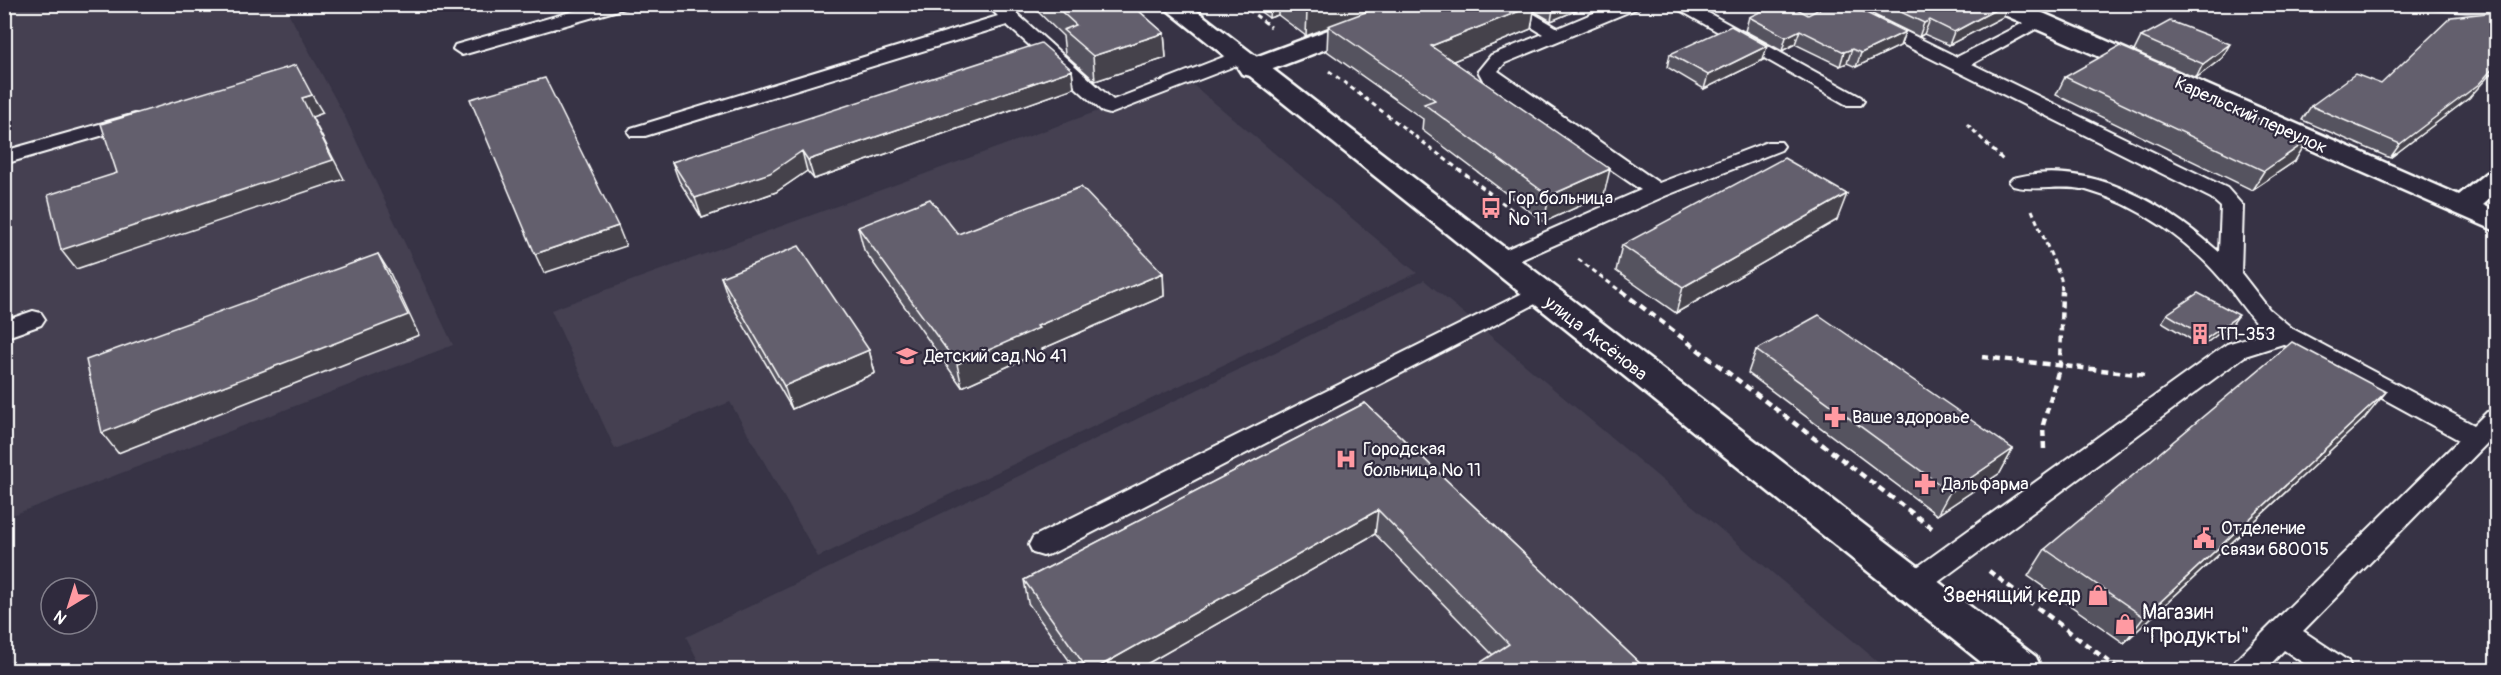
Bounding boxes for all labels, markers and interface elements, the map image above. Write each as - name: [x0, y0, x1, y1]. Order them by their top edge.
- street label: Карельский переулок: [2171, 72, 2331, 159]
- place label: Гор.больница № 11: [1508, 187, 1613, 231]
- bus stop icon: Гор.больница № 11: [1479, 196, 1503, 220]
- street label: улица Аксёнова: [1539, 290, 1652, 386]
- building icon: ТП-353: [2188, 322, 2212, 346]
- place label: ТП-353: [2217, 323, 2275, 346]
- school or university icon: Детский сад № 41: [895, 344, 919, 368]
- place label: Детский сад № 41: [923, 345, 1067, 368]
- pharmacy icon: Ваше здоровье: [1823, 405, 1847, 429]
- place label: Ваше здоровье: [1852, 406, 1970, 429]
- place label: Городская больница № 11: [1363, 438, 1481, 482]
- hospital icon: Городская больница № 11: [1334, 447, 1358, 471]
- pharmacy icon: Дальфарма: [1913, 472, 1937, 496]
- place label: Дальфарма: [1941, 473, 2029, 496]
- place label: Отделение связи 680015: [2221, 517, 2329, 561]
- public building icon: Отделение связи 680015: [2192, 526, 2216, 550]
- north arrow: [39, 576, 99, 636]
- place label: Звенящий кедр: [1943, 582, 2081, 609]
- shop icon: Звенящий кедр: [2086, 583, 2110, 607]
- place label: Магазин "Продукты": [2142, 599, 2249, 650]
- text: N: [50, 606, 71, 628]
- shop icon: Магазин "Продукты": [2113, 612, 2137, 636]

